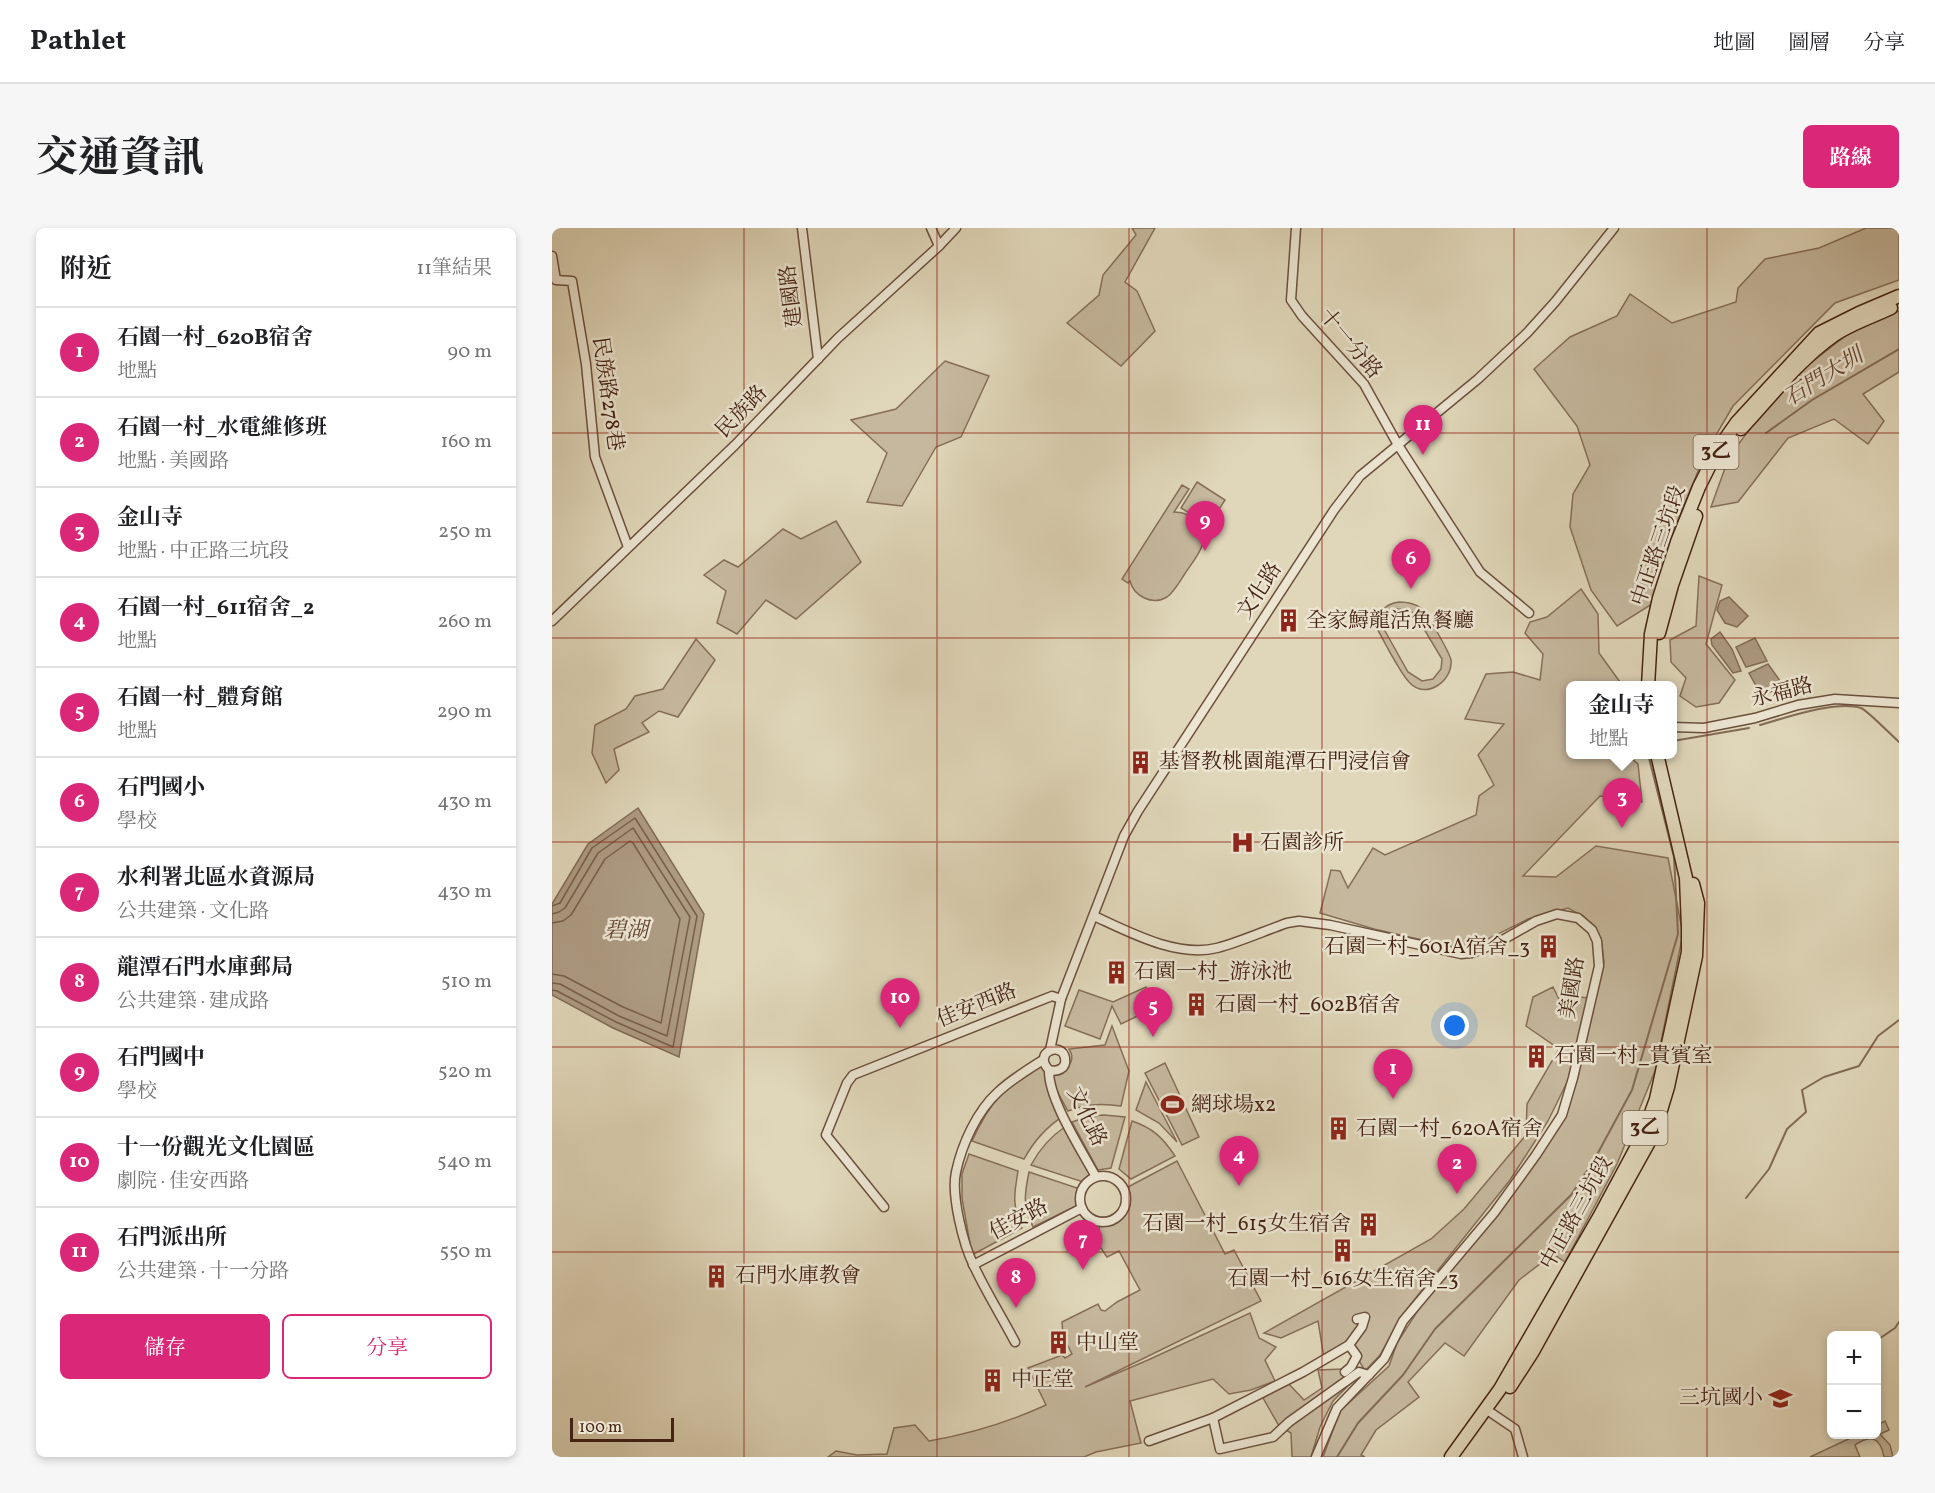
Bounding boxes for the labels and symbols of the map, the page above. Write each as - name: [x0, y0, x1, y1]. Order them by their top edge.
- street label: 建國路: [774, 263, 810, 329]
- street label: 十一分路: [1312, 303, 1388, 385]
- street label: 民族路278巷: [585, 335, 629, 453]
- water label: 石門大圳: [1778, 339, 1873, 414]
- street label: 民族路: [710, 379, 774, 445]
- pin: 11: [1404, 406, 1442, 455]
- road number: 3乙: [1694, 435, 1738, 469]
- street label: 中正路三坑段: [1625, 482, 1693, 610]
- pin: 9: [1186, 502, 1224, 551]
- pin: 6: [1392, 540, 1430, 589]
- street label: 文化路: [1231, 557, 1289, 625]
- place label: 全家鱘龍活魚餐廳: [1306, 607, 1474, 636]
- building icon: 全家鱘龍活魚餐廳: [1275, 608, 1301, 634]
- street label: 永福路: [1748, 671, 1816, 715]
- place label: 基督教桃園龍潭石門浸信會: [1159, 748, 1411, 777]
- building icon: 基督教桃園龍潭石門浸信會: [1128, 749, 1154, 775]
- pin: 3: [1602, 778, 1642, 828]
- place label: 石園診所: [1260, 829, 1344, 858]
- hospital icon: 石園診所: [1229, 830, 1255, 856]
- water label: 碧湖: [604, 916, 652, 947]
- place label: 石園一村_601A宿舍_3: [1324, 933, 1530, 962]
- building icon: 石園一村_601A宿舍_3: [1535, 934, 1561, 960]
- street label: 美國路: [1554, 955, 1592, 1021]
- place label: 石園一村_游泳池: [1134, 958, 1293, 987]
- building icon: 石園一村_游泳池: [1103, 959, 1129, 985]
- street label: 佳安西路: [933, 977, 1021, 1035]
- pin: 10: [880, 978, 920, 1028]
- pin: 5: [1134, 988, 1172, 1037]
- place label: 石園一村_602B宿舍: [1215, 991, 1400, 1020]
- building icon: 石園一村_602B宿舍: [1184, 992, 1210, 1018]
- your location: [1440, 1011, 1469, 1040]
- place label: 石園一村_貴賓室: [1554, 1042, 1713, 1071]
- building icon: 石園一村_貴賓室: [1523, 1043, 1549, 1069]
- pin: 1: [1374, 1050, 1412, 1099]
- street label: 文化路: [1059, 1082, 1113, 1152]
- place label: 網球場x2: [1191, 1091, 1276, 1120]
- sports icon: 網球場x2: [1160, 1092, 1186, 1118]
- road number: 3乙: [1622, 1111, 1668, 1145]
- place label: 石園一村_620A宿舍: [1356, 1115, 1543, 1144]
- building icon: 石園一村_620A宿舍: [1325, 1116, 1351, 1142]
- pin: 4: [1220, 1136, 1258, 1186]
- pin: 2: [1438, 1144, 1476, 1194]
- street label: 中正路三坑段: [1534, 1151, 1620, 1275]
- street label: 佳安路: [984, 1192, 1054, 1248]
- place label: 石園一村_615女生宿舍: [1143, 1210, 1351, 1239]
- building icon: 石園一村_615女生宿舍: [1356, 1211, 1382, 1237]
- pin: 7: [1064, 1220, 1102, 1270]
- building icon: 石園一村_616女生宿舍_3: [1330, 1238, 1356, 1264]
- pin: 8: [996, 1258, 1036, 1308]
- place label: 石門水庫教會: [735, 1262, 861, 1291]
- building icon: 石門水庫教會: [704, 1263, 730, 1289]
- place label: 石園一村_616女生宿舍_3: [1227, 1265, 1459, 1294]
- place label: 中山堂: [1076, 1329, 1139, 1358]
- building icon: 中山堂: [1045, 1330, 1071, 1356]
- place label: 中正堂: [1011, 1366, 1074, 1395]
- building icon: 中正堂: [980, 1367, 1006, 1393]
- place label: 三坑國小: [1679, 1384, 1763, 1413]
- school or university icon: 三坑國小: [1768, 1385, 1794, 1411]
- scale bar: [570, 1415, 674, 1442]

